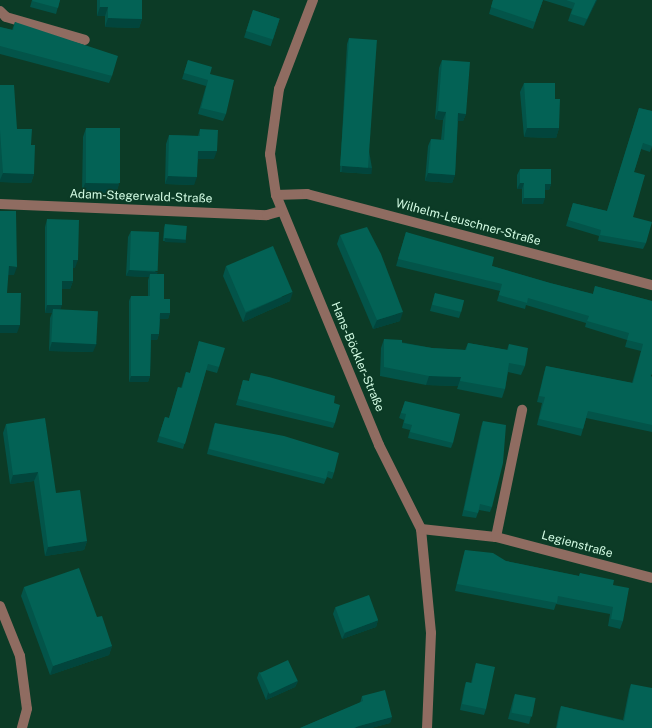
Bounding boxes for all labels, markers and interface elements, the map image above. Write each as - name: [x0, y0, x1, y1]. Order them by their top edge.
- street label: Adam-Stegerwald-Straße: [69, 187, 213, 207]
- street label: Wilhelm-Leuschner-Straße: [394, 197, 542, 249]
- street label: Hans-Böckler-Straße: [327, 300, 387, 414]
- street label: Legienstraße: [540, 529, 614, 561]

